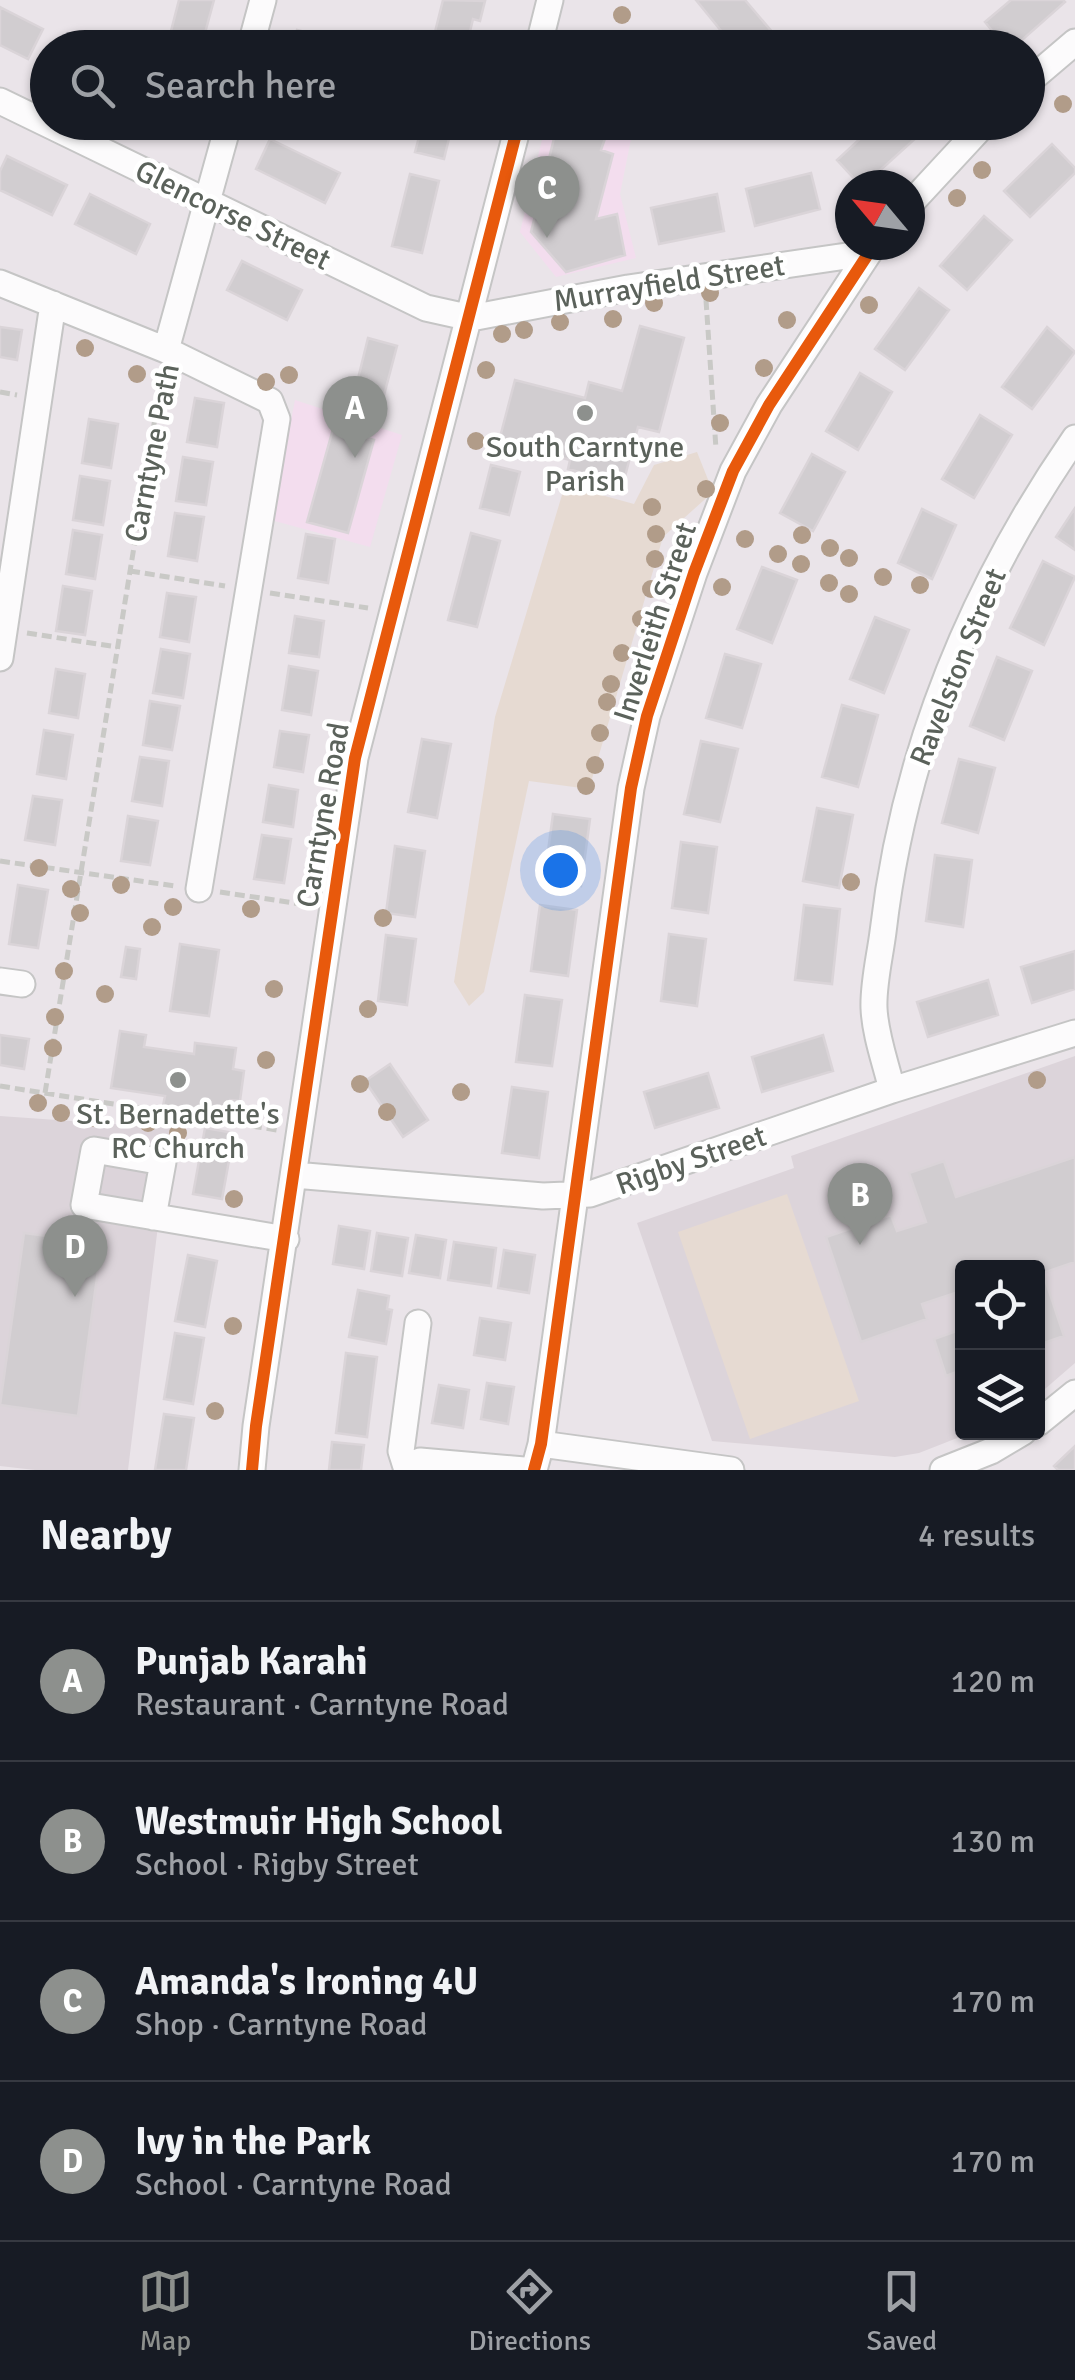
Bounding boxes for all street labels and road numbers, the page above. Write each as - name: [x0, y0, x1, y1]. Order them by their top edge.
- street label: Glencorse Street: [129, 152, 336, 279]
- street label: Murrayfield Street: [551, 247, 787, 320]
- street label: Carntyne Path: [117, 361, 188, 546]
- street label: Inverleith Street: [606, 518, 705, 726]
- street label: Ravelston Street: [902, 563, 1015, 771]
- street label: Carntyne Road: [289, 720, 358, 911]
- street label: Rigby Street: [611, 1117, 771, 1203]

